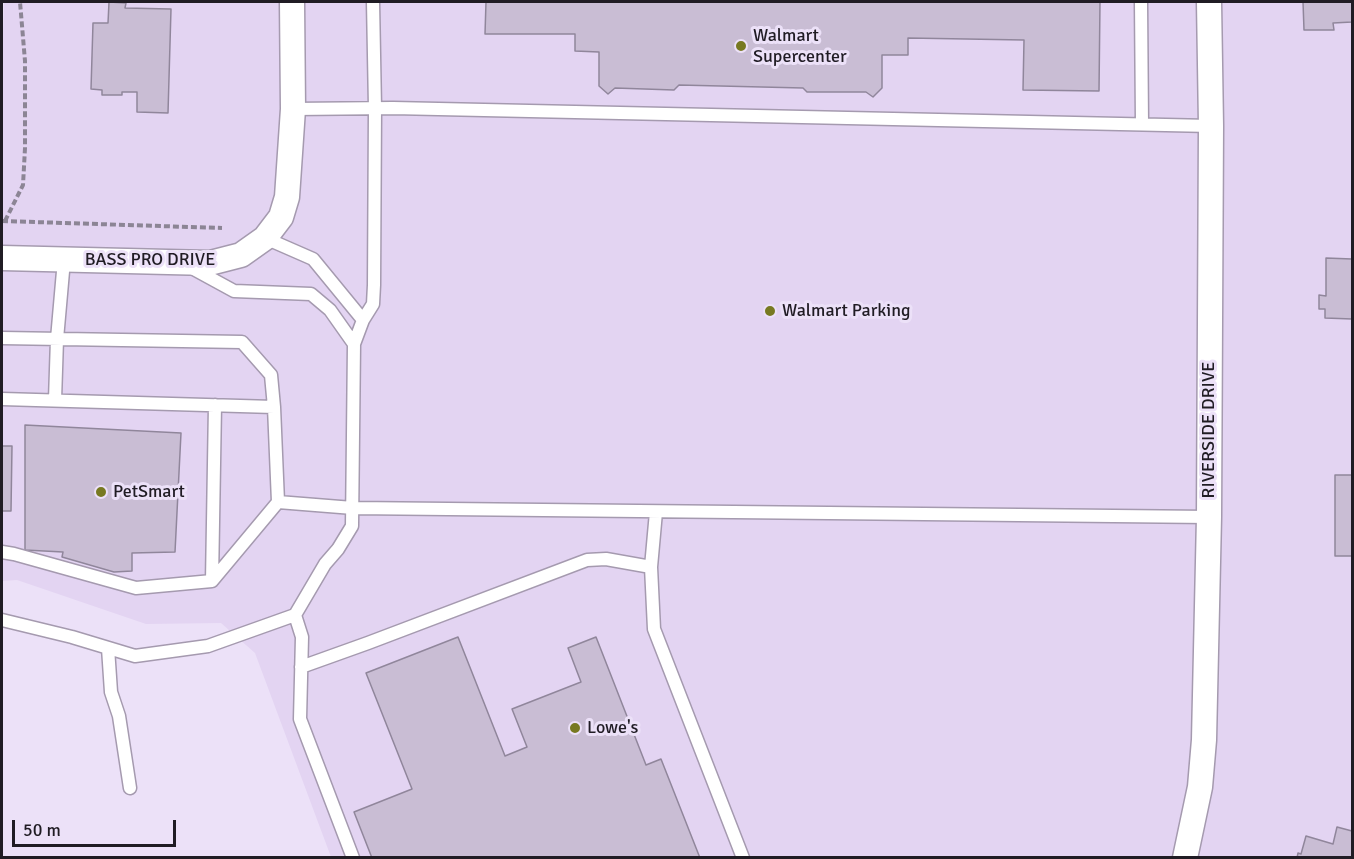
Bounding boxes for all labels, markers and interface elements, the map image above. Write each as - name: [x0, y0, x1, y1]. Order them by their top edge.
- place label: Walmart Supercenter: [753, 25, 847, 68]
- marker: Walmart Supercenter: [734, 39, 748, 53]
- street label: BASS PRO DRIVE: [85, 249, 215, 271]
- place label: Walmart Parking: [782, 300, 910, 322]
- marker: Walmart Parking: [763, 304, 777, 318]
- street label: RIVERSIDE DRIVE: [1198, 362, 1220, 498]
- place label: PetSmart: [113, 481, 185, 503]
- marker: PetSmart: [94, 485, 108, 499]
- place label: Lowe's: [587, 717, 638, 739]
- marker: Lowe's: [568, 721, 582, 735]
- scale bar: [15, 808, 178, 846]
- text: 50 m: [23, 819, 61, 841]

